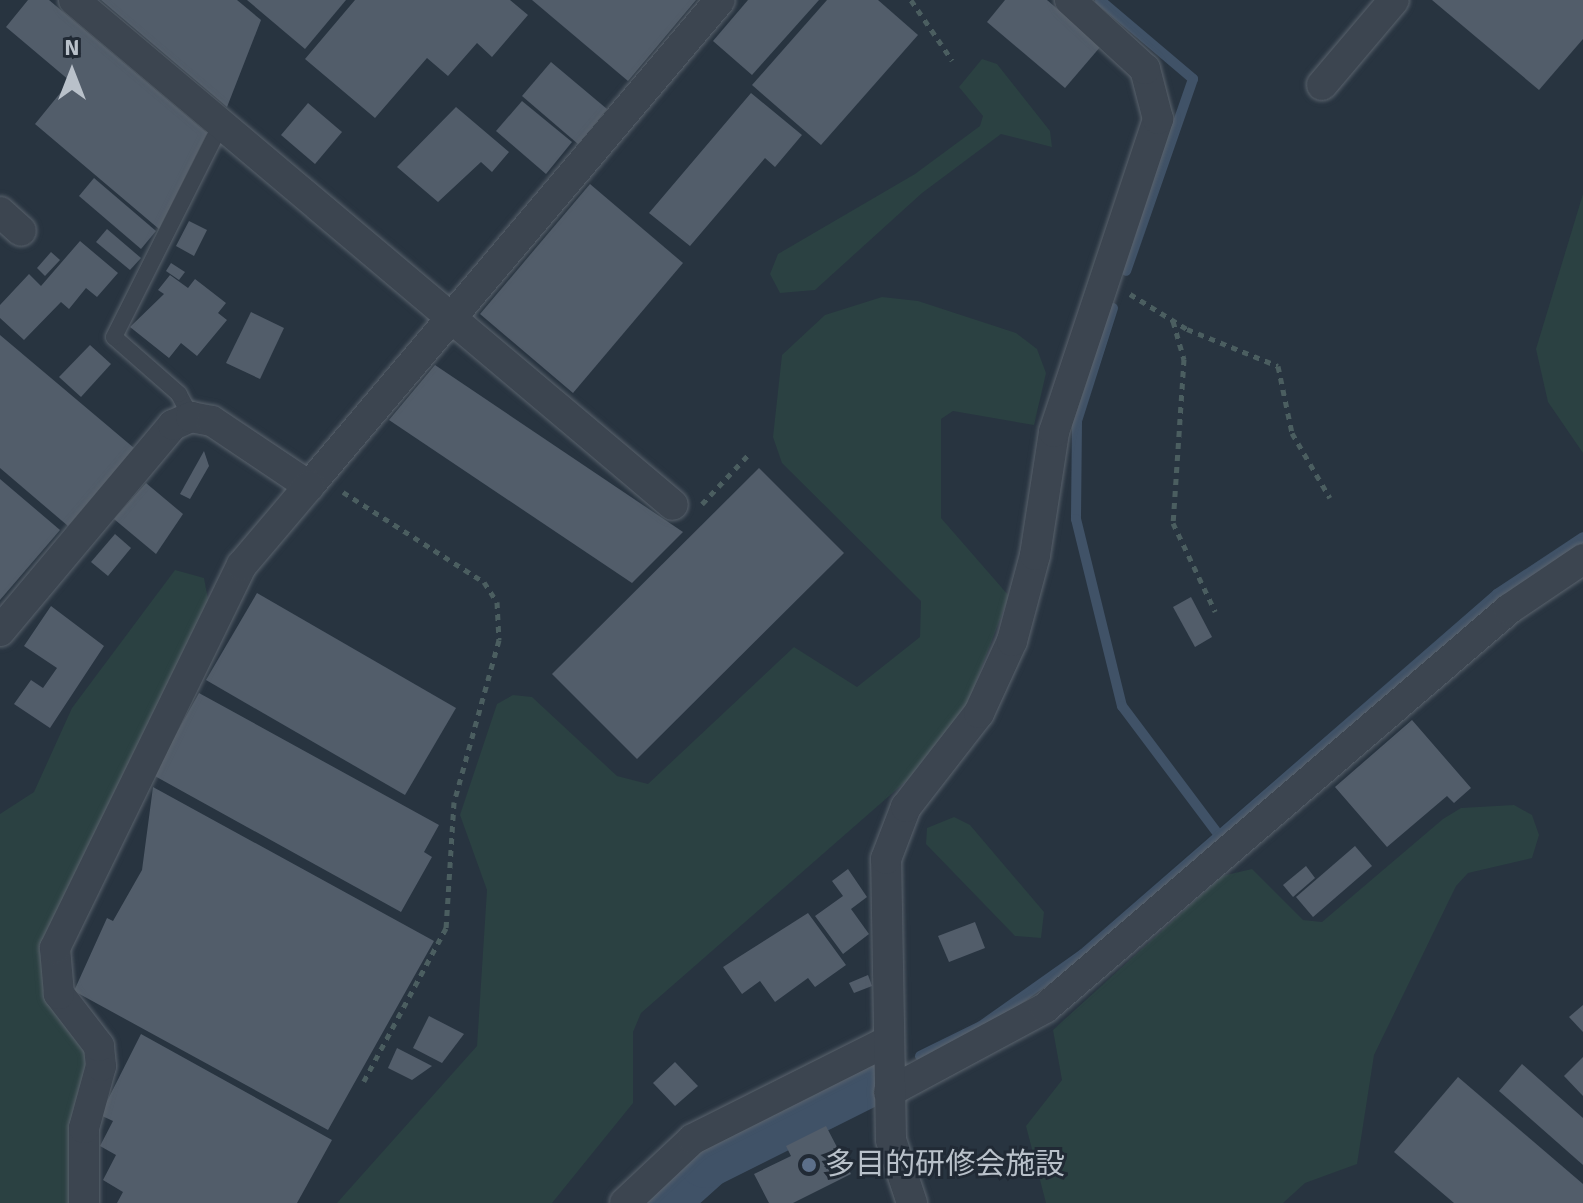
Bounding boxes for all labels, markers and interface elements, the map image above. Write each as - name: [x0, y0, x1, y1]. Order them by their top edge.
- north arrow: [32, 32, 112, 112]
- text: N: [64, 34, 80, 61]
- place label: 多目的研修会施設: [825, 1147, 1065, 1183]
- marker: 多目的研修会施設: [800, 1156, 818, 1174]

